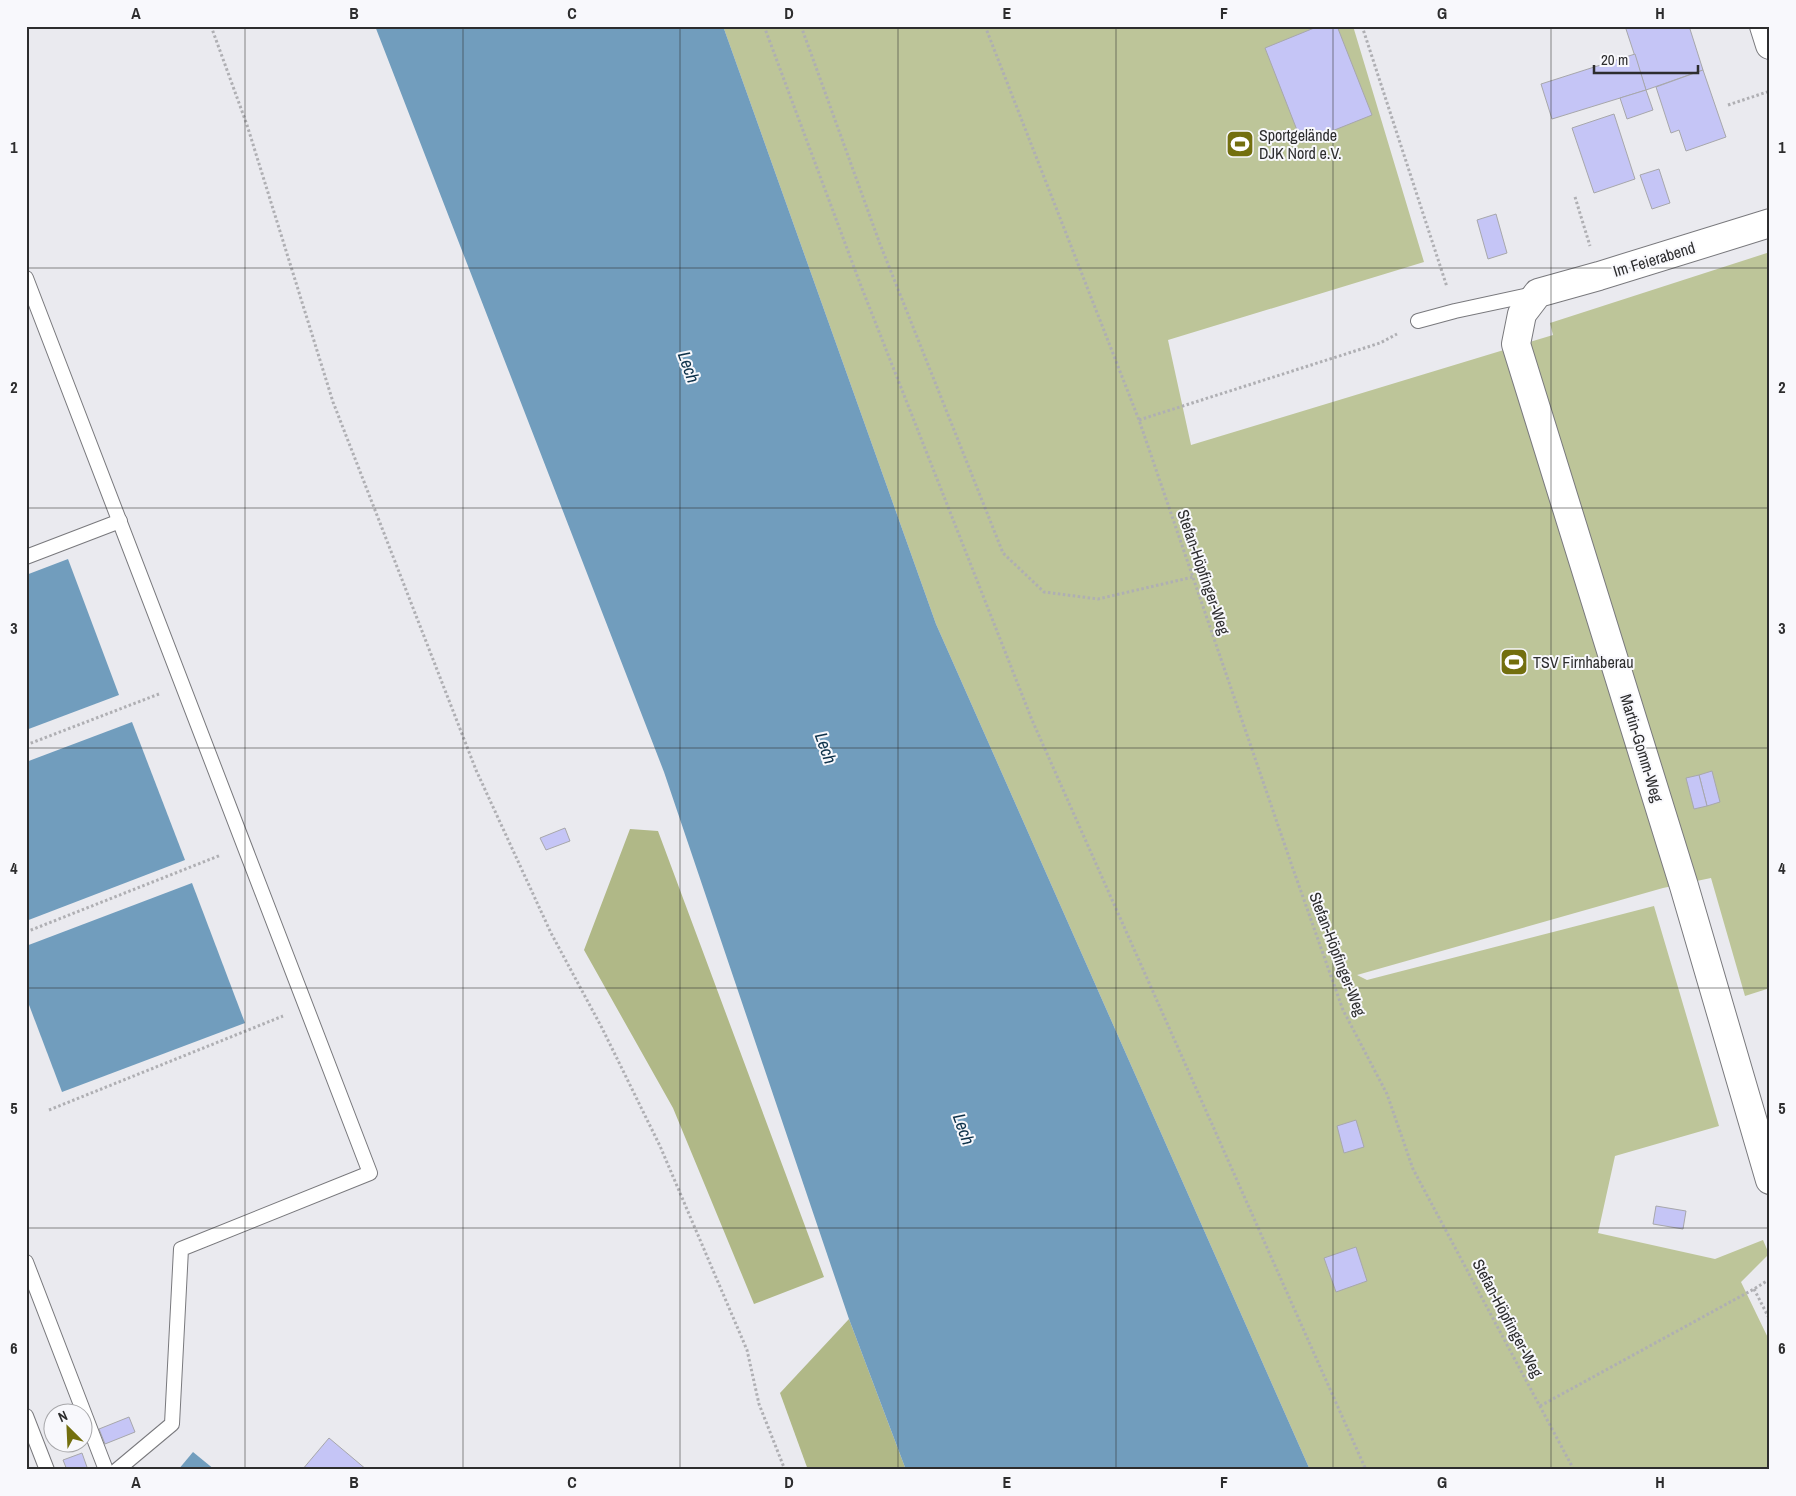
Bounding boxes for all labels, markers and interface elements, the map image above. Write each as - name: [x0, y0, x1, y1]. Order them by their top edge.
- text: A: [131, 2, 141, 24]
- text: B: [349, 2, 359, 24]
- text: C: [567, 2, 577, 24]
- text: D: [784, 2, 794, 24]
- text: E: [1003, 2, 1012, 24]
- text: F: [1220, 2, 1228, 24]
- text: G: [1437, 2, 1447, 24]
- text: H: [1655, 2, 1665, 24]
- scale bar: [1594, 42, 1697, 74]
- text: 20 m: [1601, 49, 1628, 70]
- place label: Sportgelände DJK Nord e.V.: [1259, 124, 1342, 164]
- sports icon: Sportgelände DJK Nord e.V.: [1225, 129, 1255, 159]
- text: 1: [10, 136, 18, 158]
- text: 1: [1778, 136, 1786, 158]
- street label: Im Feierabend: [1610, 236, 1698, 282]
- water label: Lech: [672, 348, 706, 386]
- text: 2: [10, 376, 18, 398]
- text: 2: [1778, 376, 1786, 398]
- street label: Stefan-Höpfinger-Weg: [1172, 506, 1236, 638]
- text: 3: [10, 617, 18, 639]
- text: 3: [1778, 617, 1786, 639]
- sports icon: TSV Firnhaberau: [1499, 647, 1529, 677]
- place label: TSV Firnhaberau: [1533, 651, 1634, 673]
- street label: Martin-Gomm-Weg: [1615, 691, 1669, 805]
- water label: Lech: [809, 729, 843, 767]
- text: 4: [10, 857, 18, 879]
- text: 4: [1778, 857, 1786, 879]
- street label: Stefan-Höpfinger-Weg: [1304, 889, 1372, 1020]
- text: 5: [10, 1097, 18, 1119]
- text: 5: [1778, 1097, 1786, 1119]
- water label: Lech: [947, 1110, 981, 1148]
- street label: Stefan-Höpfinger-Weg: [1468, 1255, 1549, 1382]
- text: 6: [10, 1337, 18, 1359]
- text: 6: [1778, 1337, 1786, 1359]
- north arrow: [42, 1404, 92, 1454]
- text: N: [55, 1406, 70, 1426]
- text: A: [131, 1471, 141, 1493]
- text: B: [349, 1471, 359, 1493]
- text: C: [567, 1471, 577, 1493]
- text: D: [784, 1471, 794, 1493]
- text: E: [1003, 1471, 1012, 1493]
- text: F: [1220, 1471, 1228, 1493]
- text: G: [1437, 1471, 1447, 1493]
- text: H: [1655, 1471, 1665, 1493]

